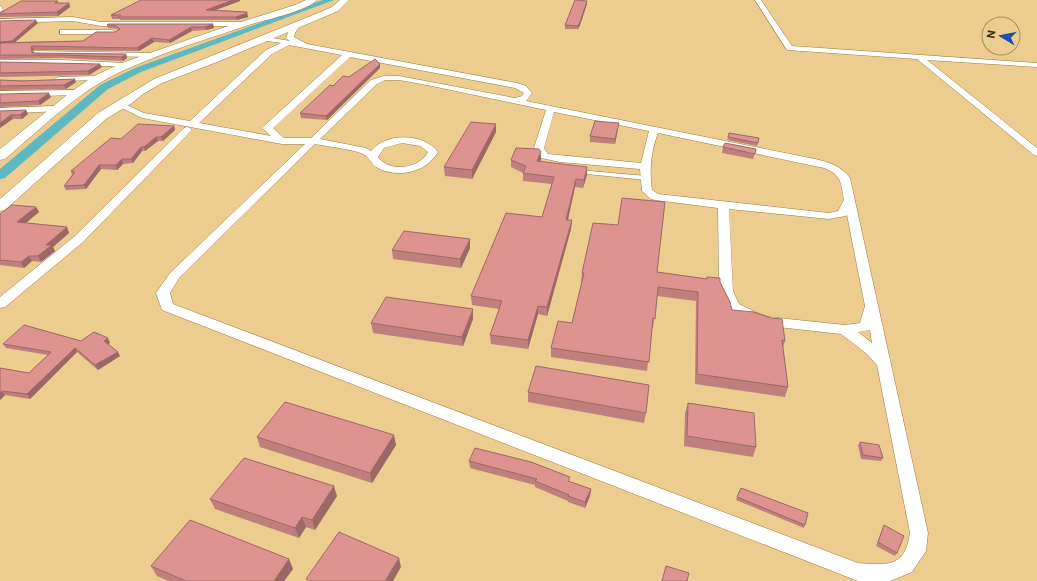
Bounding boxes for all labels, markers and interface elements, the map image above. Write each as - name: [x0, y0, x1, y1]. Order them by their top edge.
- north arrow: [981, 16, 1021, 56]
- text: N: [984, 29, 998, 39]

